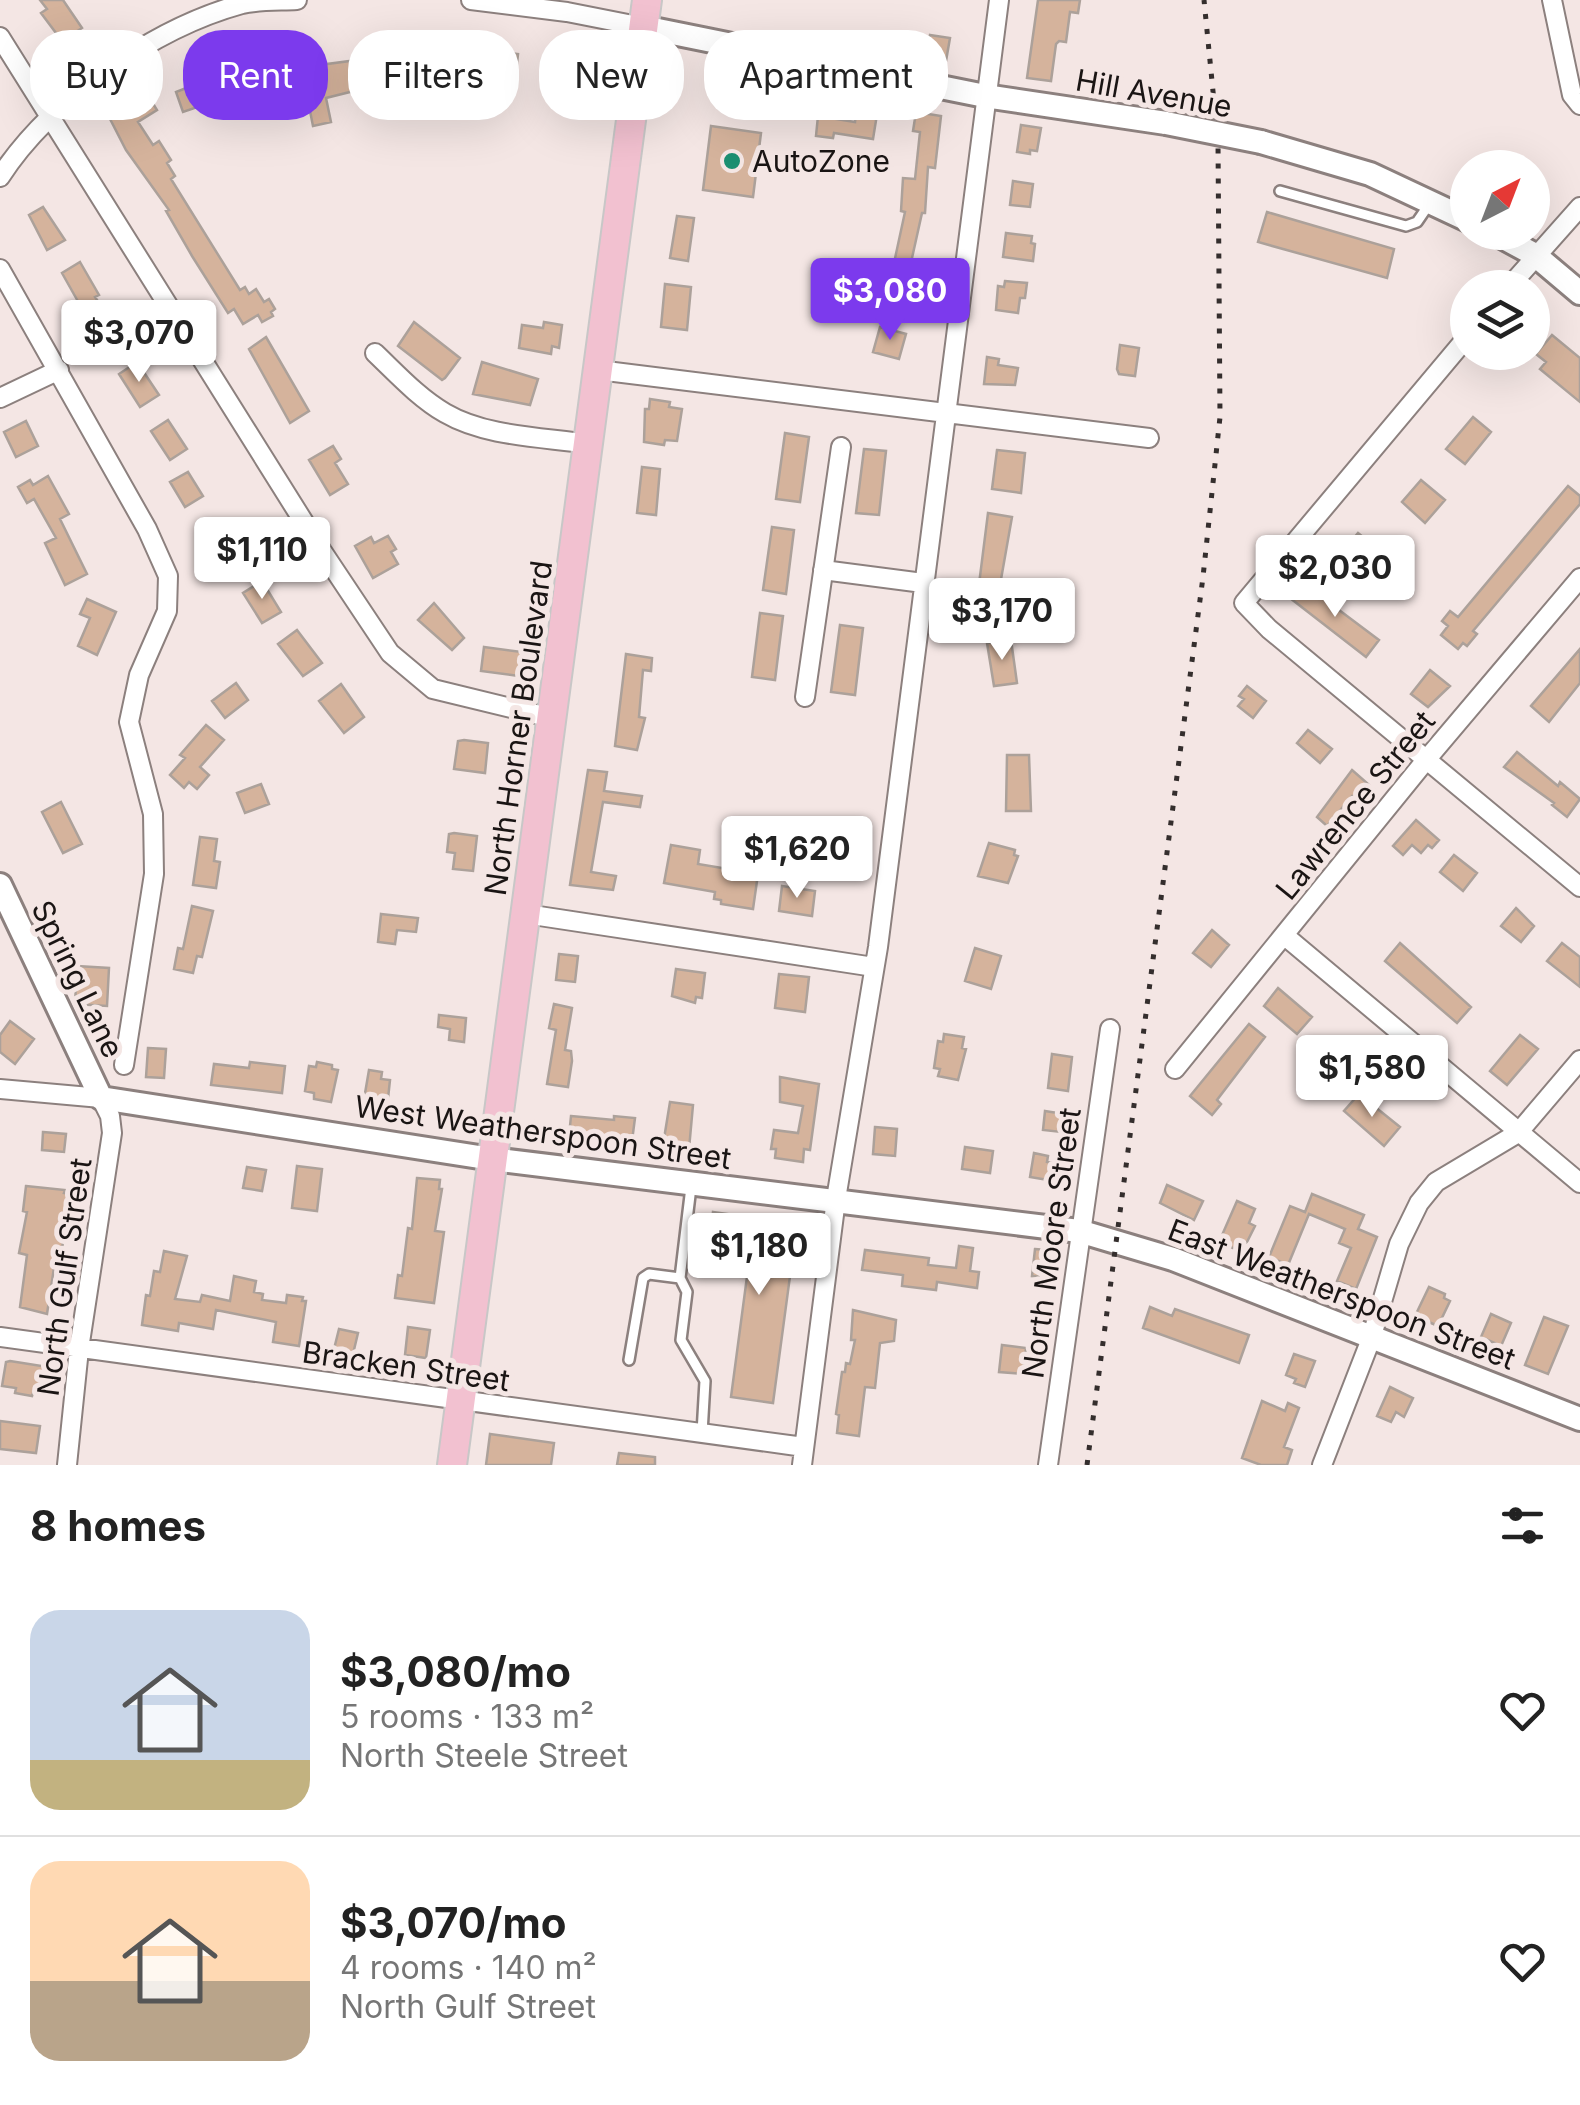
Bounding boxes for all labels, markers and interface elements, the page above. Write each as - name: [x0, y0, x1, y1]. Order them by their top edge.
- chip: Buy: [30, 30, 163, 120]
- chip: Rent: [183, 30, 328, 120]
- chip: Filters: [348, 30, 519, 120]
- chip: New: [539, 30, 684, 120]
- chip: Apartment: [704, 30, 948, 120]
- street label: Hill Avenue: [1073, 62, 1235, 124]
- place label: AutoZone: [752, 143, 890, 179]
- marker: AutoZone: [721, 150, 743, 172]
- north arrow: [1450, 150, 1550, 250]
- map controls: [1450, 150, 1550, 370]
- pin: $3,080: [809, 258, 971, 343]
- button: layers: [1450, 270, 1550, 370]
- text: $3,080: [833, 271, 947, 310]
- pin: $3,070: [58, 300, 220, 385]
- text: $3,070: [83, 313, 195, 352]
- pin: $1,110: [181, 517, 343, 602]
- text: $1,110: [216, 530, 308, 569]
- pin: $2,030: [1254, 535, 1416, 620]
- text: $2,030: [1278, 548, 1392, 587]
- street label: North Horner Boulevard: [477, 558, 559, 898]
- pin: $3,170: [921, 578, 1083, 663]
- text: $3,170: [951, 591, 1053, 630]
- street label: Lawrence Street: [1268, 703, 1442, 907]
- pin: $1,620: [716, 816, 878, 901]
- text: $1,620: [743, 829, 851, 868]
- street label: Spring Lane: [25, 895, 131, 1063]
- pin: $1,580: [1291, 1035, 1453, 1120]
- text: $1,580: [1318, 1048, 1426, 1087]
- street label: West Weatherspoon Street: [353, 1088, 734, 1176]
- street label: North Moore Street: [1014, 1105, 1088, 1381]
- street label: North Gulf Street: [29, 1156, 99, 1398]
- street label: East Weatherspoon Street: [1163, 1211, 1521, 1377]
- pin: $1,180: [678, 1213, 840, 1298]
- text: $1,180: [710, 1226, 808, 1265]
- street label: Bracken Street: [300, 1334, 512, 1398]
- icon: filters: [1495, 1498, 1550, 1553]
- text: 8 homes: [30, 1500, 206, 1551]
- text: $3,080/mo: [340, 1646, 571, 1697]
- icon: home: [110, 1650, 230, 1770]
- icon: heart: [1495, 1683, 1550, 1738]
- text: 5 rooms · 133 m²: [340, 1697, 594, 1736]
- text: North Steele Street: [340, 1736, 628, 1775]
- text: $3,070/mo: [340, 1897, 567, 1948]
- icon: home: [110, 1901, 230, 2021]
- icon: heart: [1495, 1934, 1550, 1989]
- text: 4 rooms · 140 m²: [340, 1948, 597, 1987]
- text: North Gulf Street: [340, 1987, 596, 2026]

